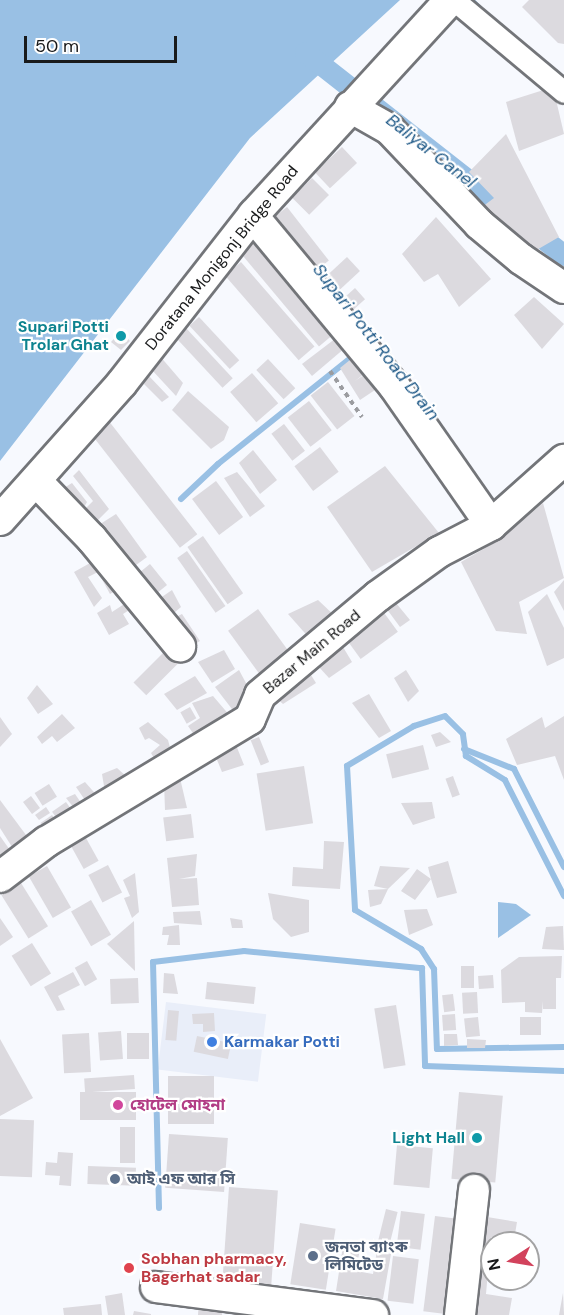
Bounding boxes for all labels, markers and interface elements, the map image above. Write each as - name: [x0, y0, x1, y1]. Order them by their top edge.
- scale bar: [27, 24, 180, 62]
- text: 50 m: [35, 34, 79, 58]
- water label: Baliyar Canel: [382, 109, 480, 193]
- street label: Doratana Monigonj Bridge Road: [142, 162, 302, 354]
- water label: Supari Potti Road Drain: [308, 259, 444, 425]
- place label: Supari Potti Trolar Ghat: [18, 317, 109, 355]
- marker: Supari Potti Trolar Ghat: [114, 329, 128, 343]
- street label: Bazar Main Road: [259, 606, 365, 698]
- place label: Karmakar Potti: [224, 1032, 340, 1052]
- marker: Karmakar Potti: [205, 1035, 219, 1049]
- place label: হোটেল মোহনা: [130, 1095, 225, 1115]
- marker: হোটেল মোহনা: [111, 1098, 125, 1112]
- place label: Light Hall: [392, 1128, 465, 1148]
- marker: Light Hall: [470, 1131, 484, 1145]
- place label: আই এফ আর সি: [127, 1169, 235, 1189]
- marker: আই এফ আর সি: [108, 1172, 122, 1186]
- north arrow: [480, 1231, 540, 1291]
- place label: জনতা ব্যাংক লিমিটেড: [325, 1237, 408, 1275]
- place label: Sobhan pharmacy, Bagerhat sadar: [141, 1249, 287, 1287]
- marker: জনতা ব্যাংক লিমিটেড: [306, 1249, 320, 1263]
- text: N: [482, 1257, 505, 1272]
- marker: Sobhan pharmacy, Bagerhat sadar: [122, 1261, 136, 1275]

